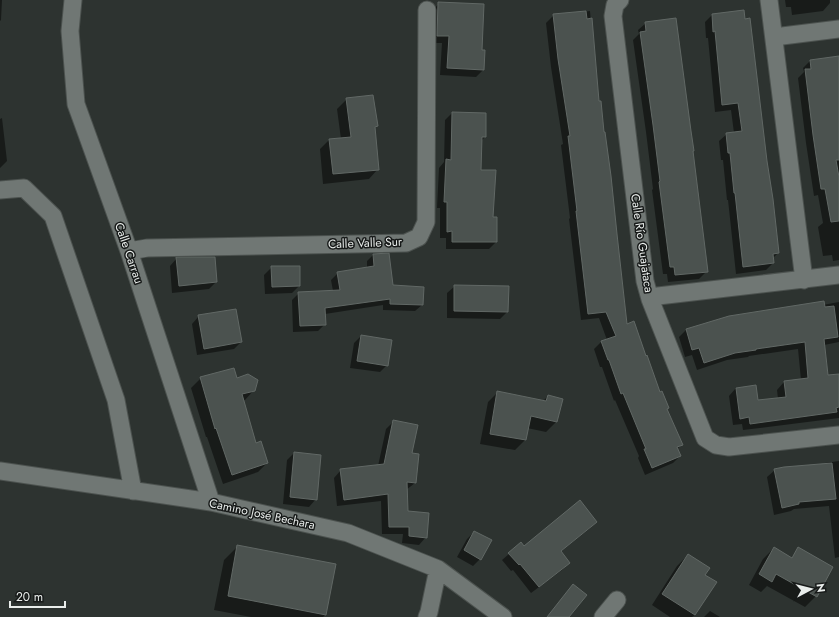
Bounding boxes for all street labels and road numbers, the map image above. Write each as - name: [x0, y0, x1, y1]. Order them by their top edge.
- street label: Calle Río Guajataca: [626, 192, 658, 294]
- street label: Calle Carrau: [110, 220, 148, 286]
- street label: Calle Valle Sur: [328, 233, 403, 253]
- street label: Camino José Bechara: [208, 494, 317, 534]

